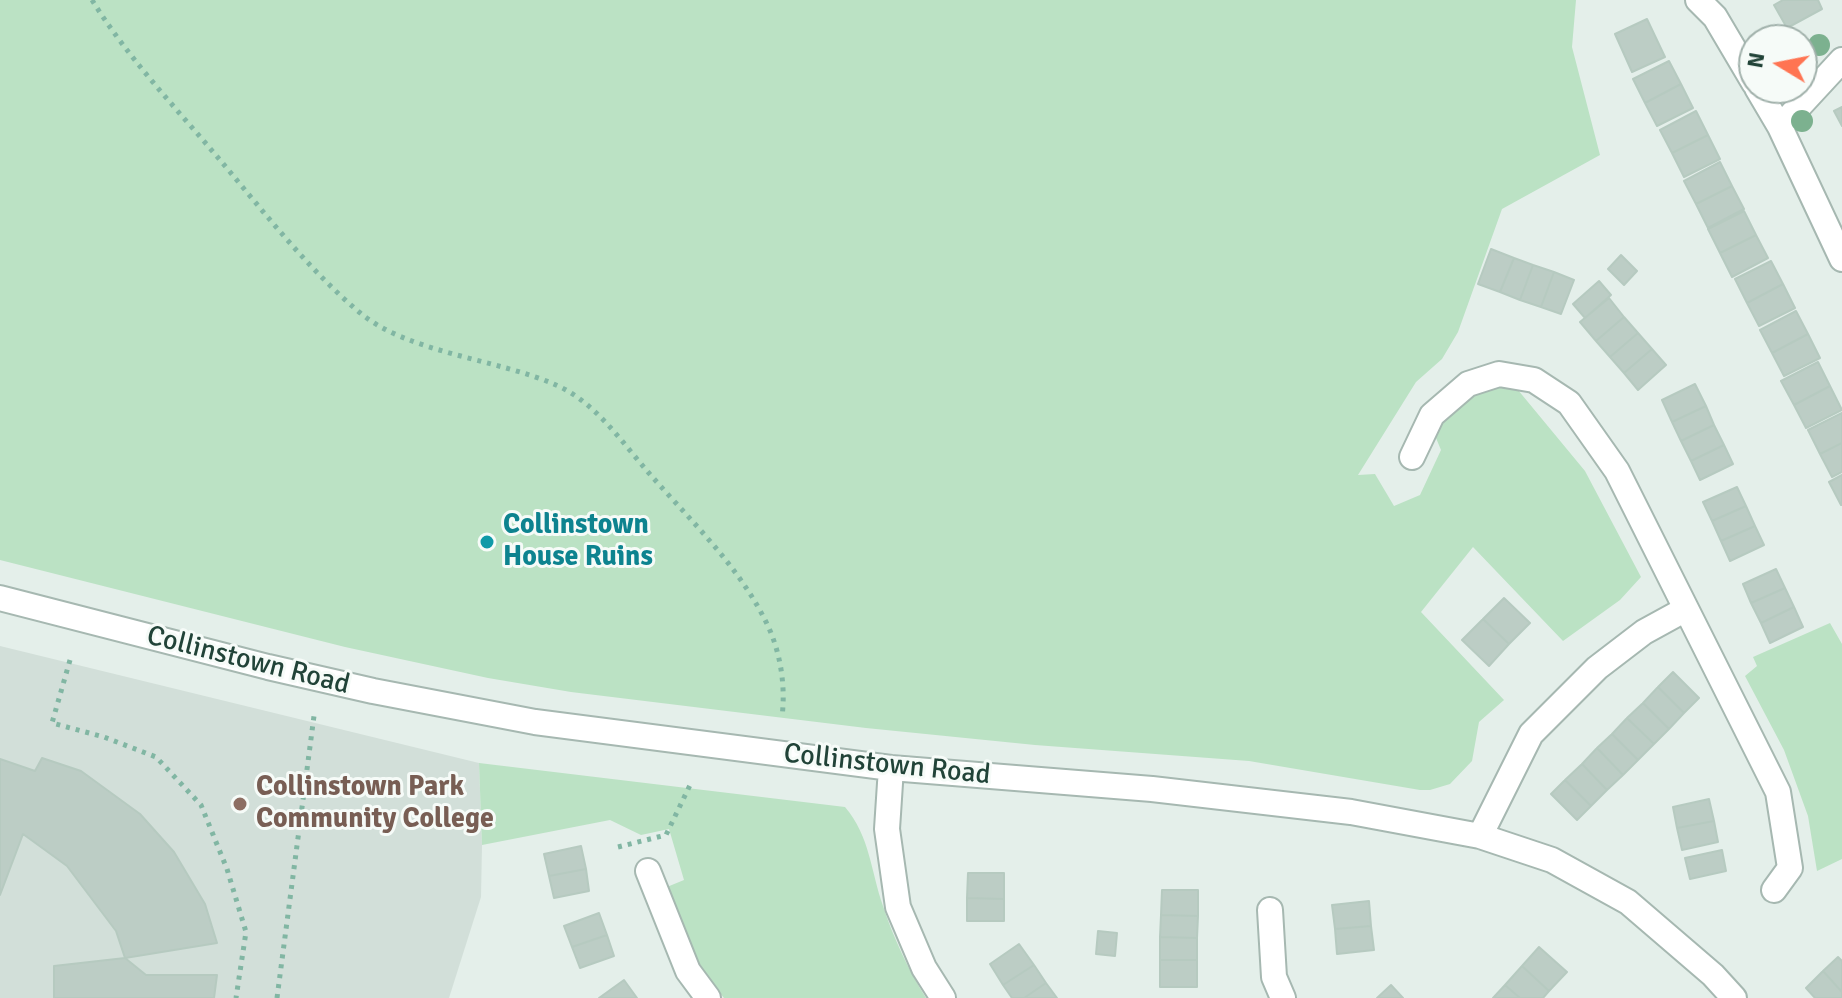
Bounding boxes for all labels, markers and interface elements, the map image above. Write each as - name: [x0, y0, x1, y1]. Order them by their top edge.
- north arrow: [1738, 24, 1818, 104]
- text: N: [1741, 50, 1770, 70]
- place label: Collinstown House Ruins: [503, 509, 653, 575]
- marker: Collinstown House Ruins: [478, 533, 496, 551]
- street label: Collinstown Road: [143, 620, 353, 702]
- street label: Collinstown Road: [782, 737, 992, 793]
- place label: Collinstown Park Community College: [256, 771, 494, 837]
- marker: Collinstown Park Community College: [231, 795, 249, 813]

